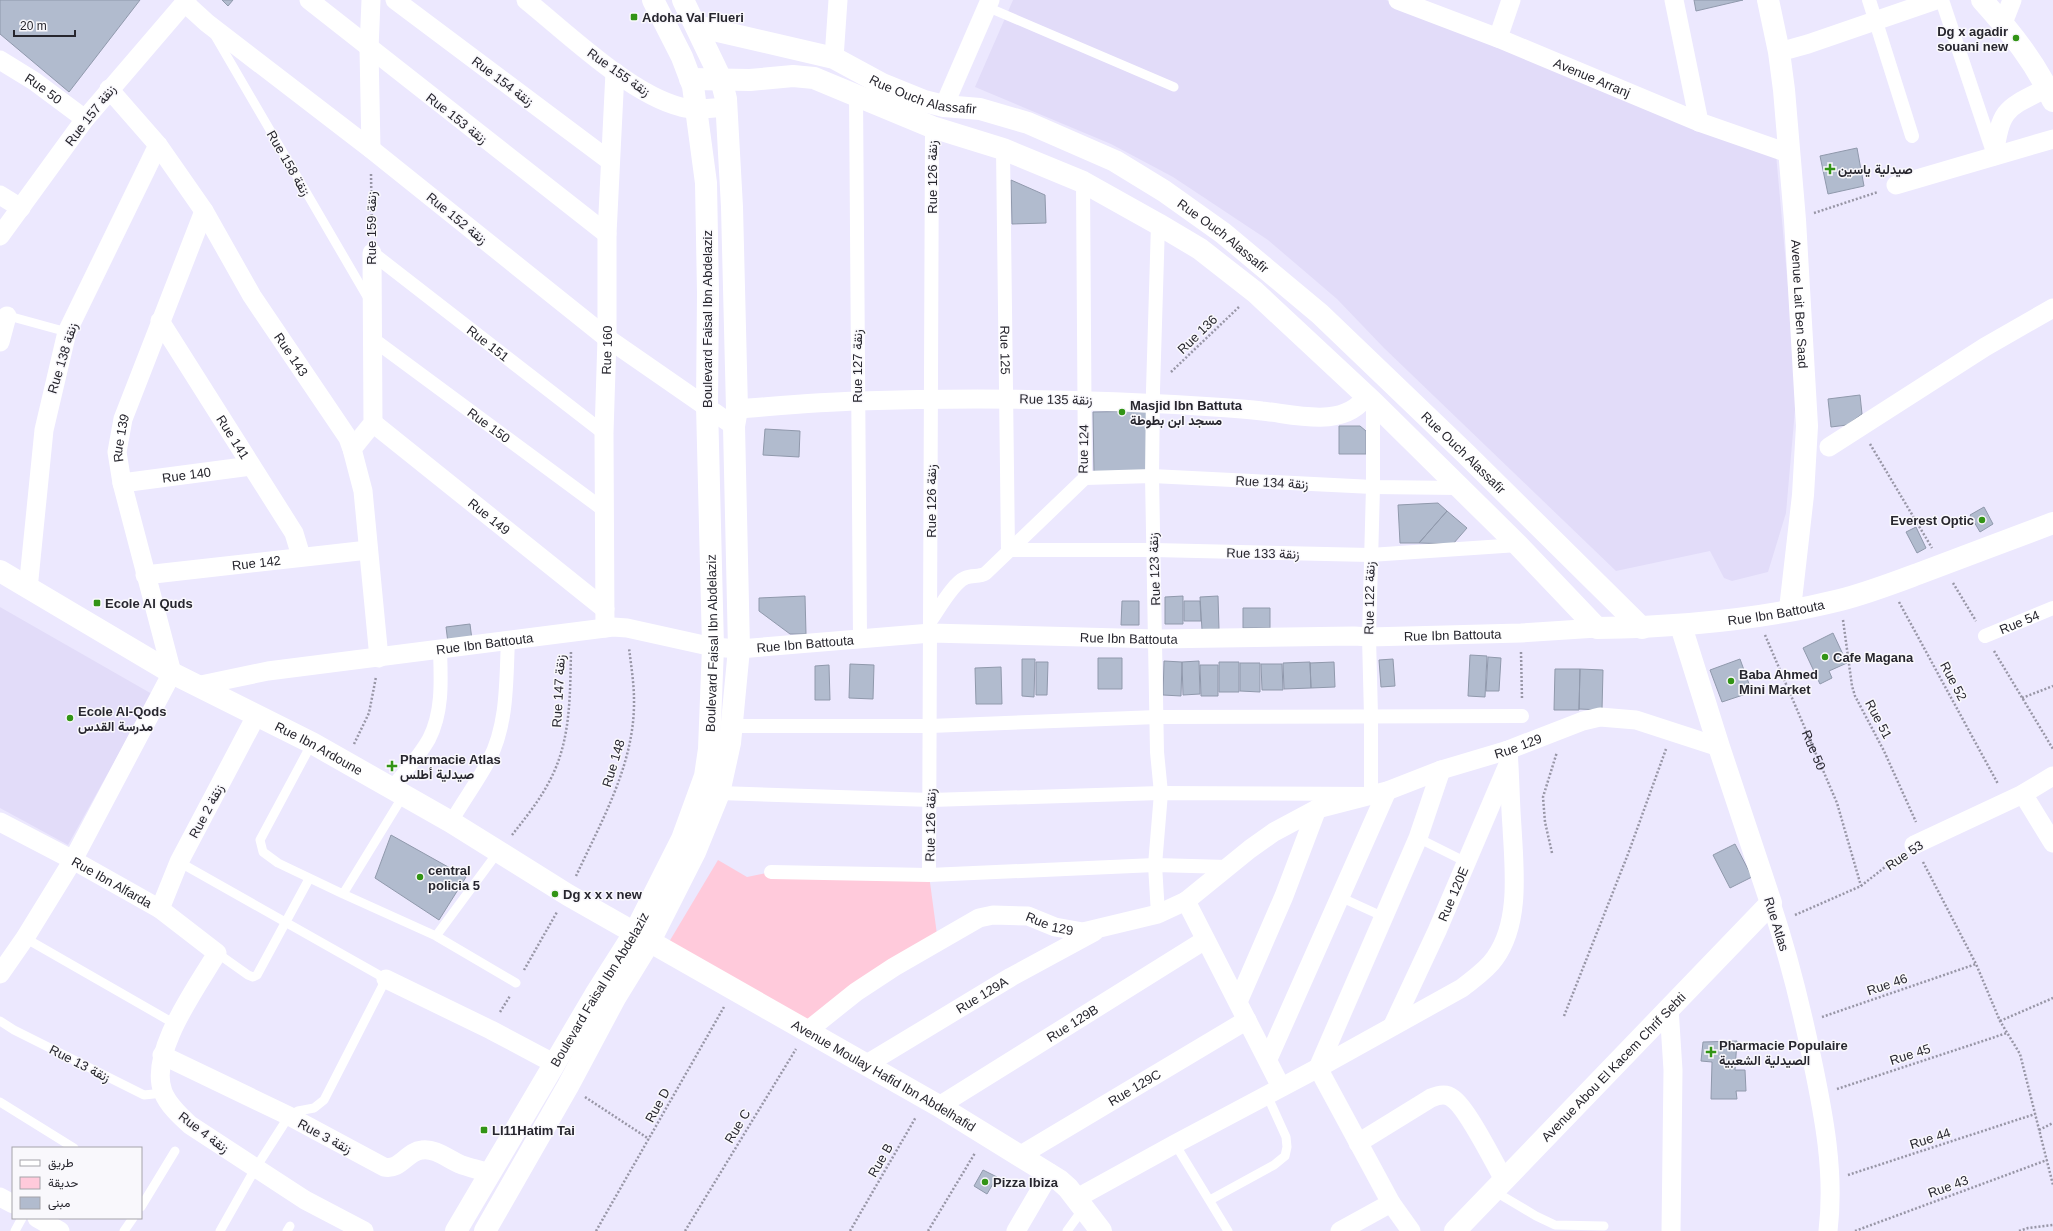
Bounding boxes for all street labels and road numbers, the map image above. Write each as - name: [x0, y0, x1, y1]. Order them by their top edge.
- street label: Rue 155 زنقة: [584, 45, 653, 100]
- street label: Rue 154 زنقة: [468, 53, 536, 110]
- street label: Avenue Arranj: [1551, 55, 1633, 100]
- street label: Rue 50: [22, 70, 65, 107]
- street label: Rue Ouch Alassafir: [867, 72, 978, 117]
- street label: Rue 157 زنقة: [62, 82, 120, 149]
- street label: Rue 153 زنقة: [423, 90, 490, 148]
- street label: Rue 158 زنقة: [263, 128, 313, 199]
- street label: Rue 126 زنقة: [925, 140, 941, 214]
- street label: Rue 152 زنقة: [423, 190, 490, 248]
- street label: Rue 159 زنقة: [364, 191, 380, 265]
- street label: Rue Ouch Alassafir: [1175, 196, 1272, 276]
- street label: Boulevard Faisal Ibn Abdelaziz: [700, 230, 715, 408]
- street label: Avenue Lait Ben Saad: [1788, 239, 1811, 369]
- street label: Rue 136: [1174, 312, 1220, 357]
- street label: Rue 138 زنقة: [45, 321, 81, 396]
- street label: Rue 151: [464, 323, 512, 365]
- street label: Rue 160: [599, 325, 615, 375]
- street label: Rue 125: [997, 325, 1013, 375]
- street label: Rue 127 زنقة: [850, 329, 866, 403]
- street label: Rue 143: [271, 330, 311, 379]
- street label: Rue 135 زنقة: [1019, 391, 1093, 409]
- street label: Rue 150: [464, 405, 513, 446]
- street label: Rue Ouch Alassafir: [1418, 408, 1509, 497]
- street label: Rue 139: [110, 412, 132, 463]
- street label: Rue 141: [213, 412, 252, 462]
- street label: Rue 124: [1076, 424, 1091, 474]
- street label: Rue 140: [161, 464, 212, 486]
- street label: Rue 126 زنقة: [924, 464, 940, 538]
- street label: Rue 134 زنقة: [1235, 473, 1309, 493]
- street label: Rue 149: [465, 495, 513, 538]
- street label: Rue 123 زنقة: [1146, 532, 1164, 606]
- street label: Rue 133 زنقة: [1226, 545, 1300, 563]
- street label: Rue 142: [231, 553, 282, 573]
- street label: Boulevard Faisal Ibn Abdelaziz: [703, 554, 721, 732]
- street label: Rue 122 زنقة: [1361, 561, 1379, 635]
- street label: Rue Ibn Battouta: [1727, 597, 1826, 628]
- street label: Rue 54: [1997, 607, 2042, 637]
- street label: Rue Ibn Battouta: [1404, 626, 1502, 644]
- street label: Rue Ibn Battouta: [435, 630, 535, 657]
- street label: Rue Ibn Battouta: [1080, 630, 1178, 647]
- street label: Rue Ibn Battouta: [756, 632, 855, 656]
- street label: Rue 147 زنقة: [549, 654, 569, 728]
- street label: Rue 52: [1937, 659, 1970, 703]
- street label: Rue 51: [1862, 697, 1895, 741]
- street label: Rue Ibn Ardoune: [272, 719, 365, 778]
- street label: Rue 50: [1799, 728, 1829, 772]
- street label: Rue 129: [1493, 731, 1544, 762]
- street label: Rue 148: [599, 737, 628, 789]
- street label: Rue 2 زنقة: [186, 782, 228, 841]
- street label: Rue 126 زنقة: [922, 788, 940, 862]
- street label: Rue 53: [1883, 837, 1926, 873]
- street label: Rue Ibn Alfarda: [69, 854, 155, 911]
- street label: Rue 120E: [1435, 864, 1472, 924]
- street label: Rue Atlas: [1761, 895, 1792, 953]
- street label: Rue 129: [1024, 909, 1074, 938]
- street label: Boulevard Faisal Ibn Abdelaziz: [547, 910, 652, 1070]
- street label: Rue 46: [1865, 971, 1909, 998]
- street label: Rue 129A: [953, 974, 1011, 1017]
- street label: Avenue Abou El Kacem Chrif Sebti: [1538, 990, 1689, 1145]
- street label: Rue 129B: [1044, 1002, 1101, 1045]
- street label: Avenue Moulay Hafid Ibn Abdelhafid: [789, 1017, 978, 1135]
- street label: Rue 45: [1888, 1041, 1932, 1068]
- street label: Rue 13 زنقة: [46, 1042, 113, 1086]
- street label: Rue 129C: [1106, 1066, 1164, 1109]
- street label: Rue D: [642, 1085, 673, 1125]
- street label: Rue C: [722, 1107, 753, 1146]
- street label: Rue 4 زنقة: [175, 1109, 232, 1157]
- street label: Rue 3 زنقة: [295, 1116, 354, 1158]
- street label: Rue 44: [1908, 1125, 1952, 1152]
- street label: Rue B: [865, 1141, 896, 1180]
- street label: Rue 43: [1926, 1172, 1970, 1201]

